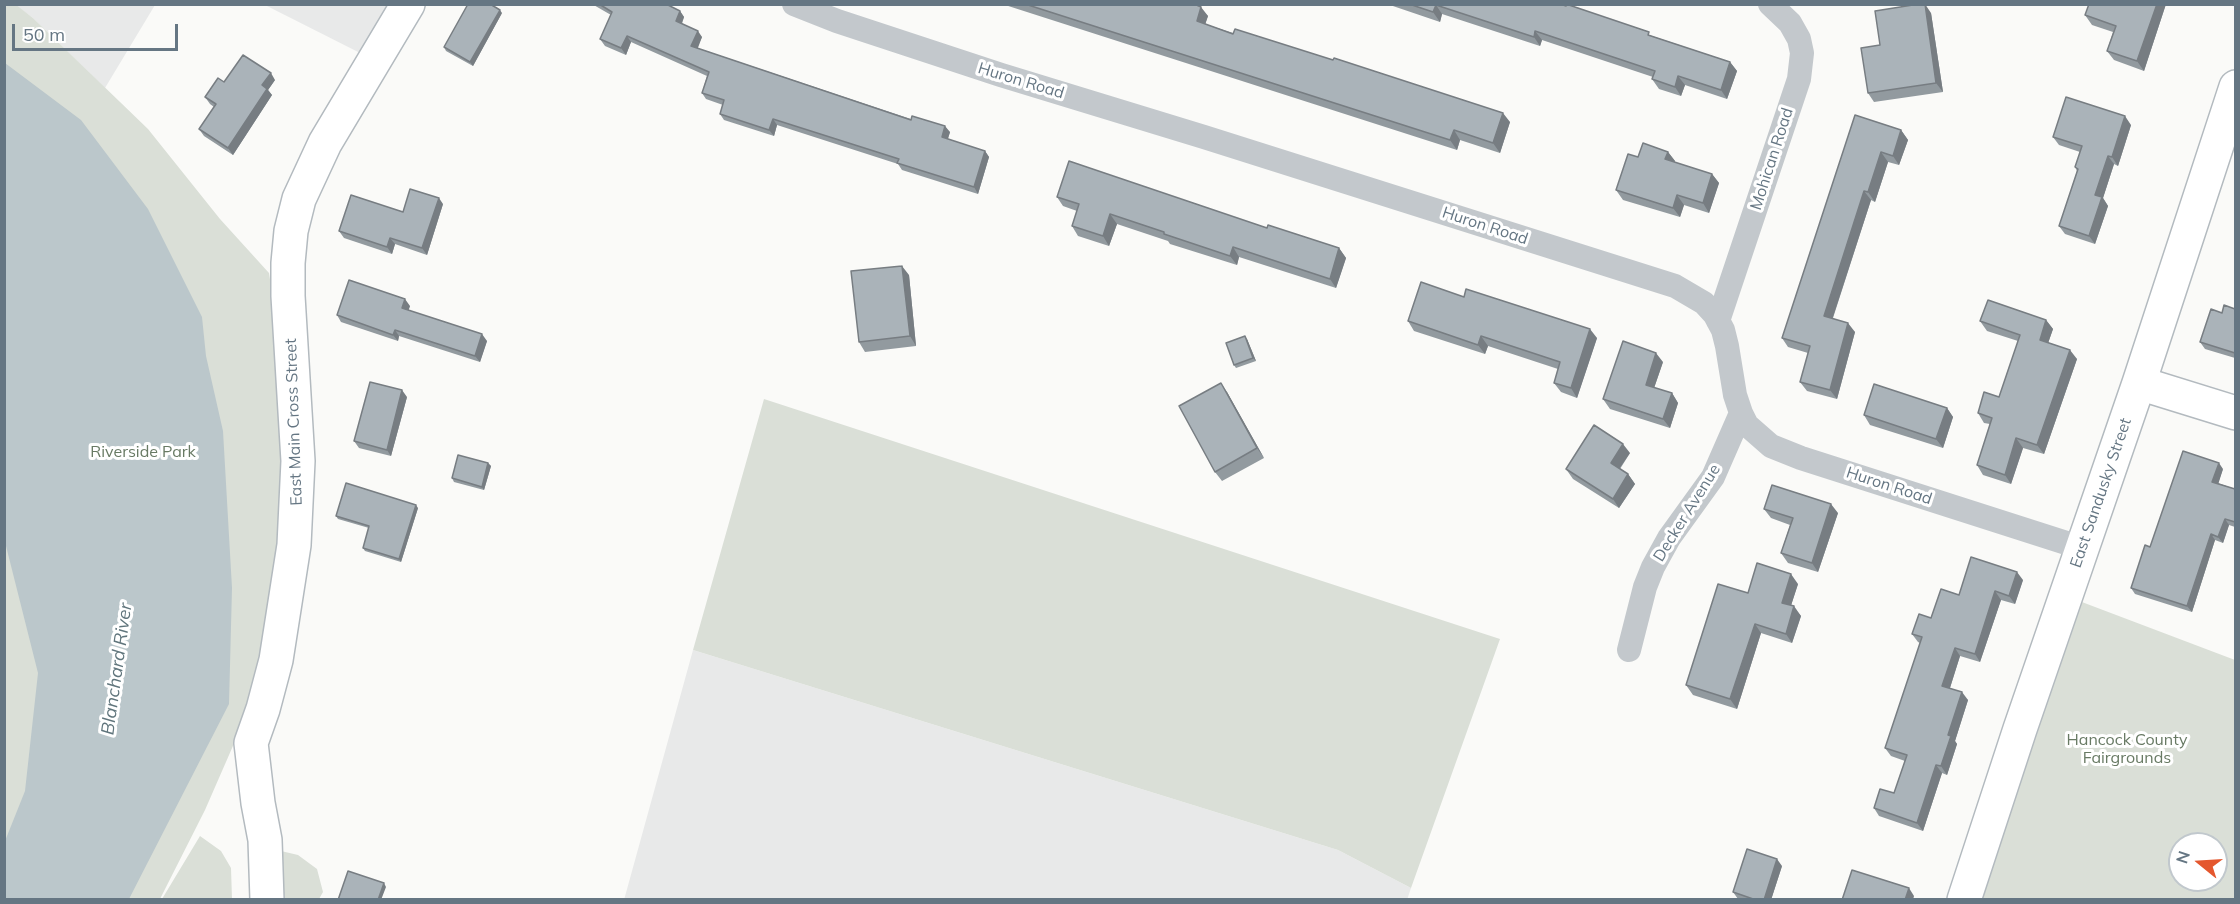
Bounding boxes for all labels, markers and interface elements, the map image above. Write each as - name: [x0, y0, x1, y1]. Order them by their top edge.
- scale bar: [15, 12, 182, 50]
- text: 50 m: [23, 23, 65, 46]
- street label: Huron Road: [976, 59, 1066, 103]
- street label: Mohican Road: [1746, 105, 1798, 213]
- street label: Huron Road: [1440, 203, 1530, 249]
- street label: East Main Cross Street: [281, 338, 307, 506]
- street label: East Sandusky Street: [2066, 416, 2136, 570]
- park label: Riverside Park: [90, 442, 196, 462]
- street label: Decker Avenue: [1649, 461, 1725, 565]
- street label: Huron Road: [1844, 463, 1934, 509]
- water label: Blanchard River: [97, 602, 137, 736]
- park label: Hancock County Fairgrounds: [2067, 730, 2187, 768]
- north arrow: [2168, 832, 2228, 892]
- text: N: [2171, 848, 2194, 866]

